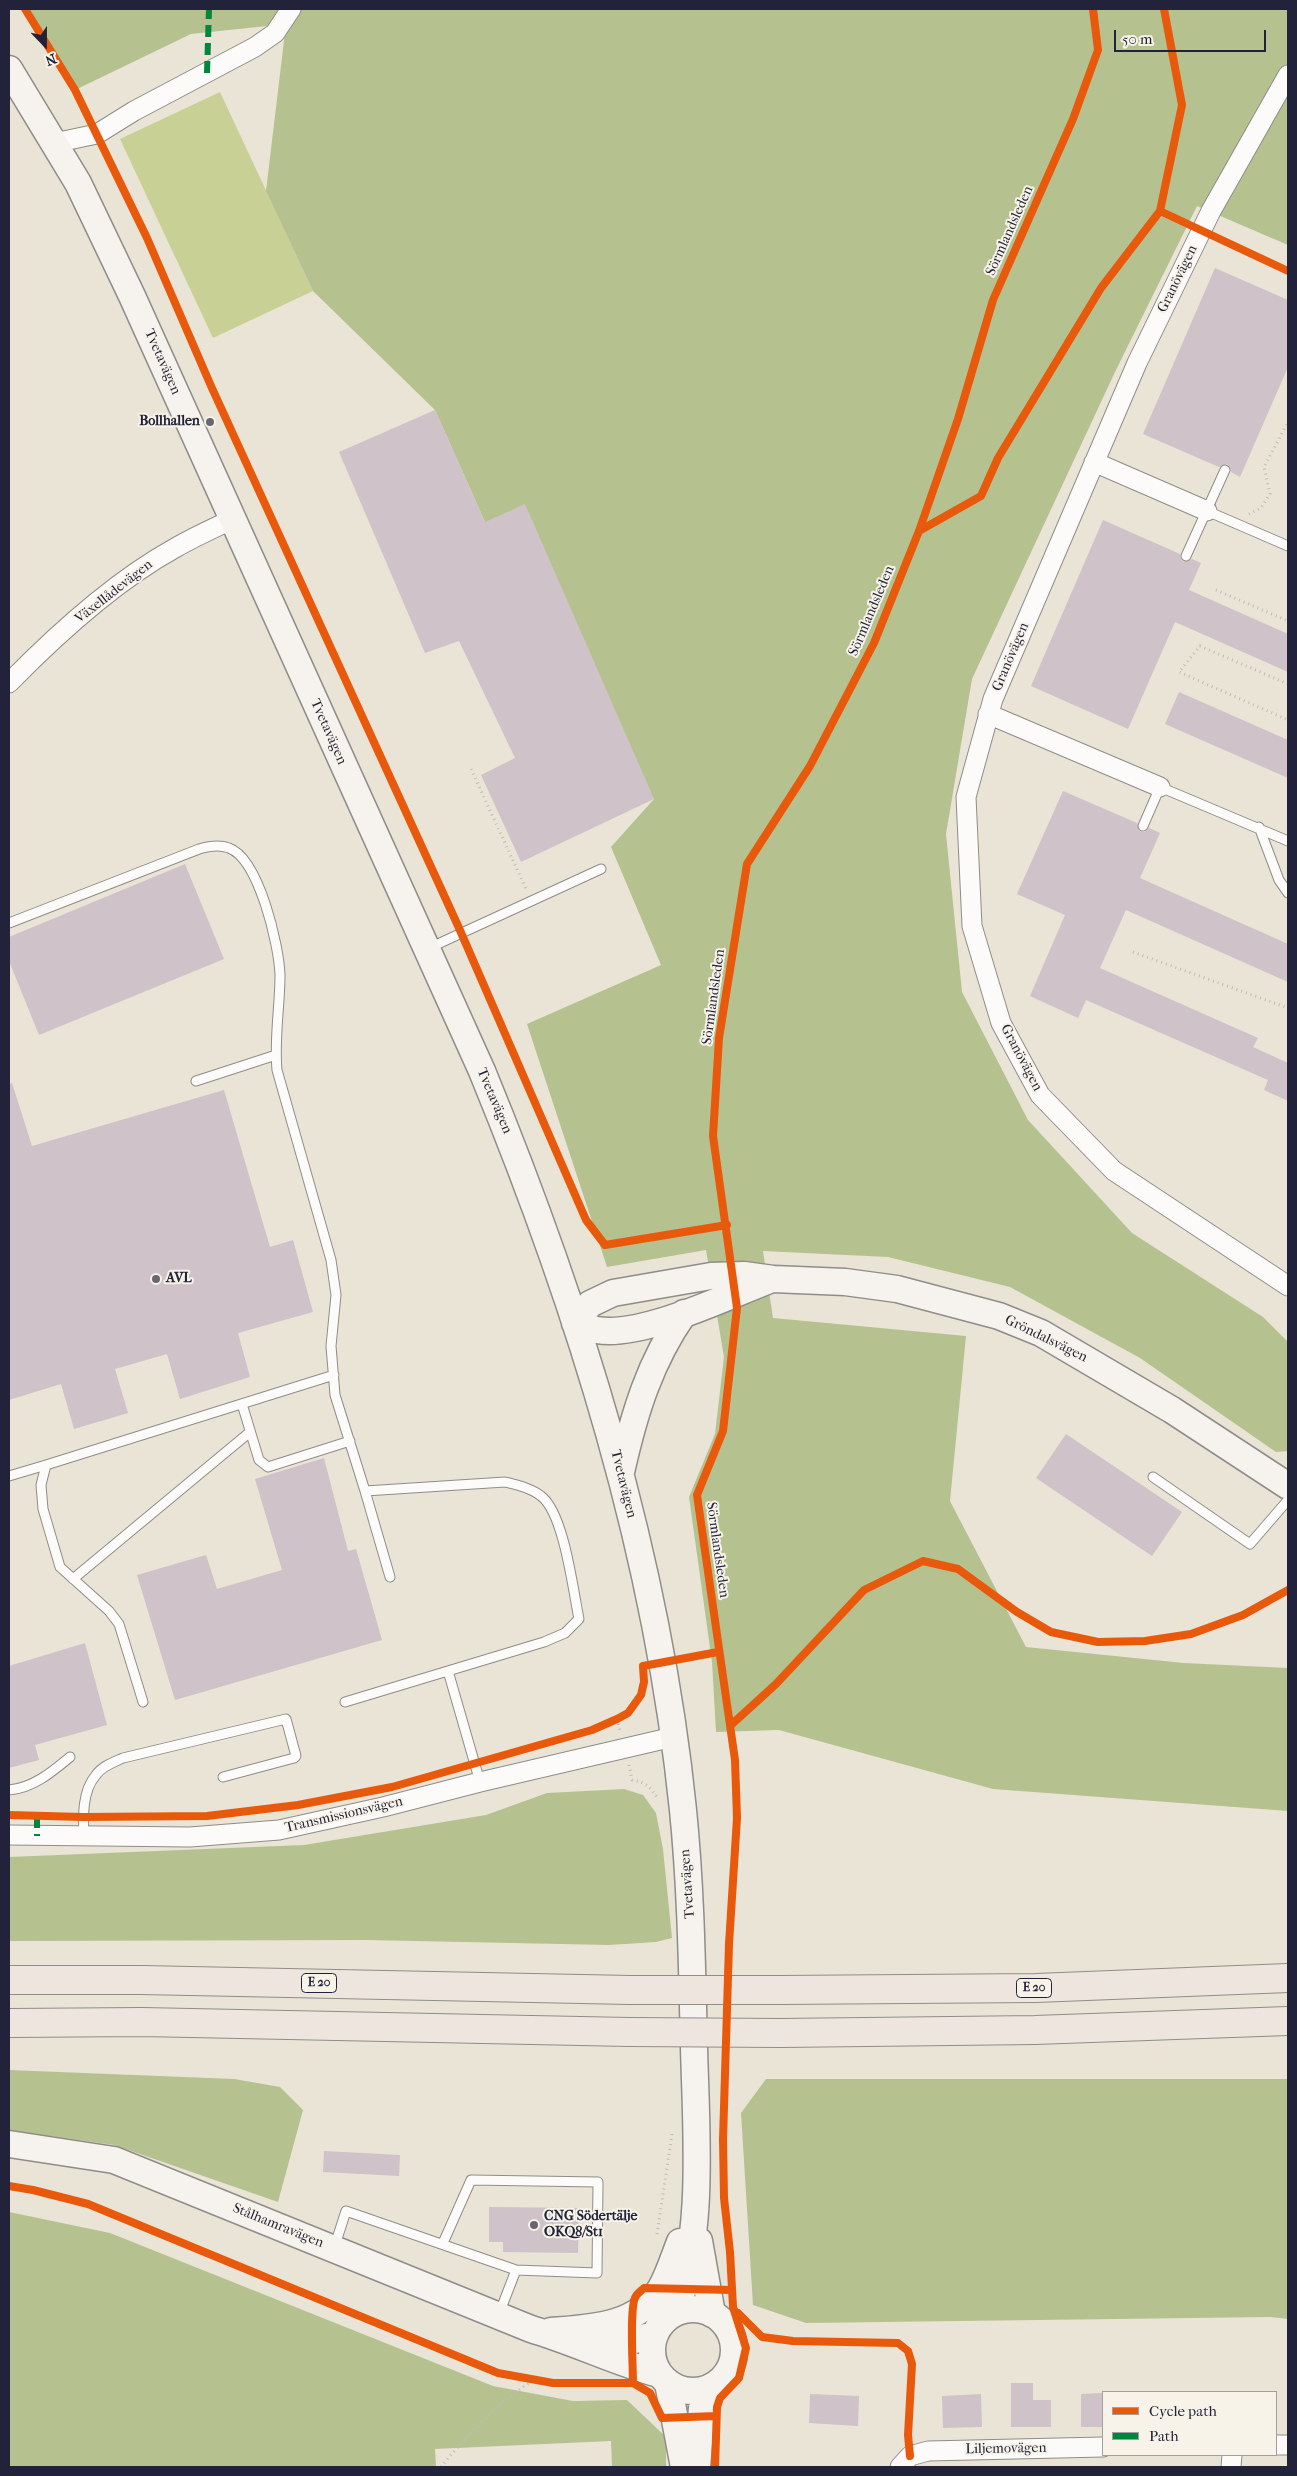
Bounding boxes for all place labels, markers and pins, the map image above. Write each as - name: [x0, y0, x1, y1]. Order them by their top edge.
- place label: Bollhallen: [139, 414, 200, 430]
- marker: Bollhallen: [204, 416, 216, 428]
- place label: AVL: [166, 1271, 192, 1287]
- marker: AVL: [150, 1273, 162, 1285]
- place label: CNG Södertälje OKQ8/St1: [544, 2209, 637, 2242]
- marker: CNG Södertälje OKQ8/St1: [528, 2219, 540, 2231]

